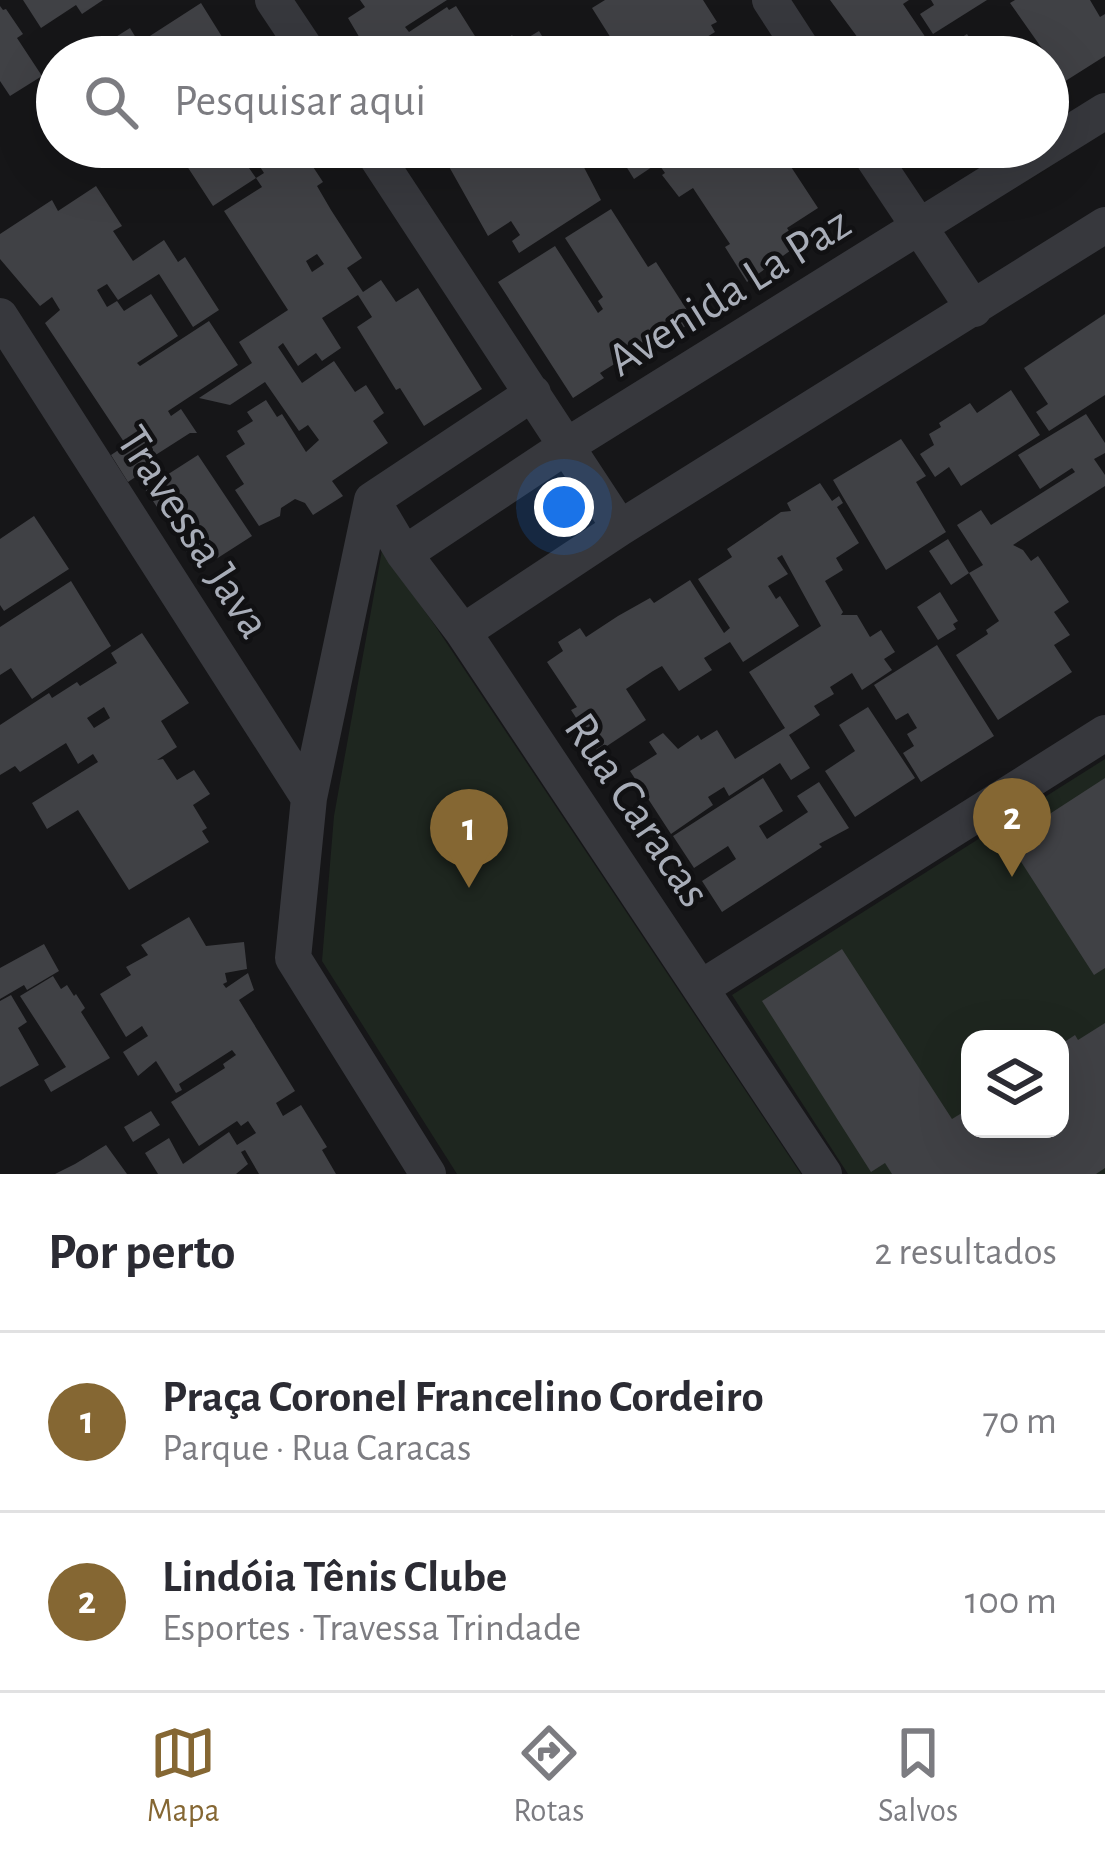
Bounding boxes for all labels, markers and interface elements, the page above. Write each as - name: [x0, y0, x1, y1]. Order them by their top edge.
- search box: [36, 36, 1069, 168]
- icon: search: [78, 69, 144, 135]
- text: Pesquisar aqui: [174, 79, 426, 124]
- street label: Avenida La Paz: [600, 199, 859, 386]
- street label: Travessa Java: [107, 418, 278, 647]
- your location: [534, 477, 594, 537]
- street label: Rua Caracas: [555, 705, 718, 916]
- pin: 2: [973, 778, 1051, 877]
- pin: 1: [430, 789, 508, 888]
- map controls: [961, 1030, 1069, 1138]
- button: layers: [961, 1030, 1069, 1138]
- text: Por perto: [48, 1227, 235, 1278]
- text: 2 resultados: [874, 1233, 1057, 1272]
- text: Praça Coronel Francelino Cordeiro: [162, 1375, 764, 1420]
- text: 1: [80, 1402, 94, 1441]
- text: 70 m: [983, 1402, 1057, 1441]
- text: Parque · Rua Caracas: [162, 1429, 471, 1468]
- text: Lindóia Tênis Clube: [162, 1555, 507, 1600]
- text: 2: [78, 1582, 96, 1621]
- text: 100 m: [965, 1582, 1057, 1621]
- text: Esportes · Travessa Trindade: [162, 1609, 581, 1648]
- tab: Mapa: [147, 1720, 220, 1832]
- tab: Rotas: [513, 1720, 585, 1832]
- tab: Salvos: [878, 1720, 958, 1832]

